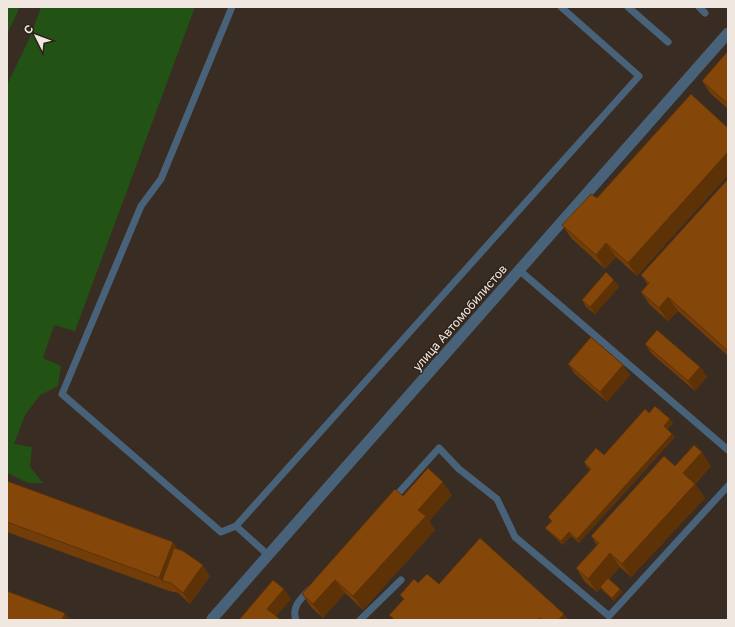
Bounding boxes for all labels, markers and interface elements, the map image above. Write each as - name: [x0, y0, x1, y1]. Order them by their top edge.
- north arrow: [16, 16, 56, 56]
- text: С: [21, 22, 36, 37]
- street label: улица Автомобилистов: [409, 261, 510, 374]

